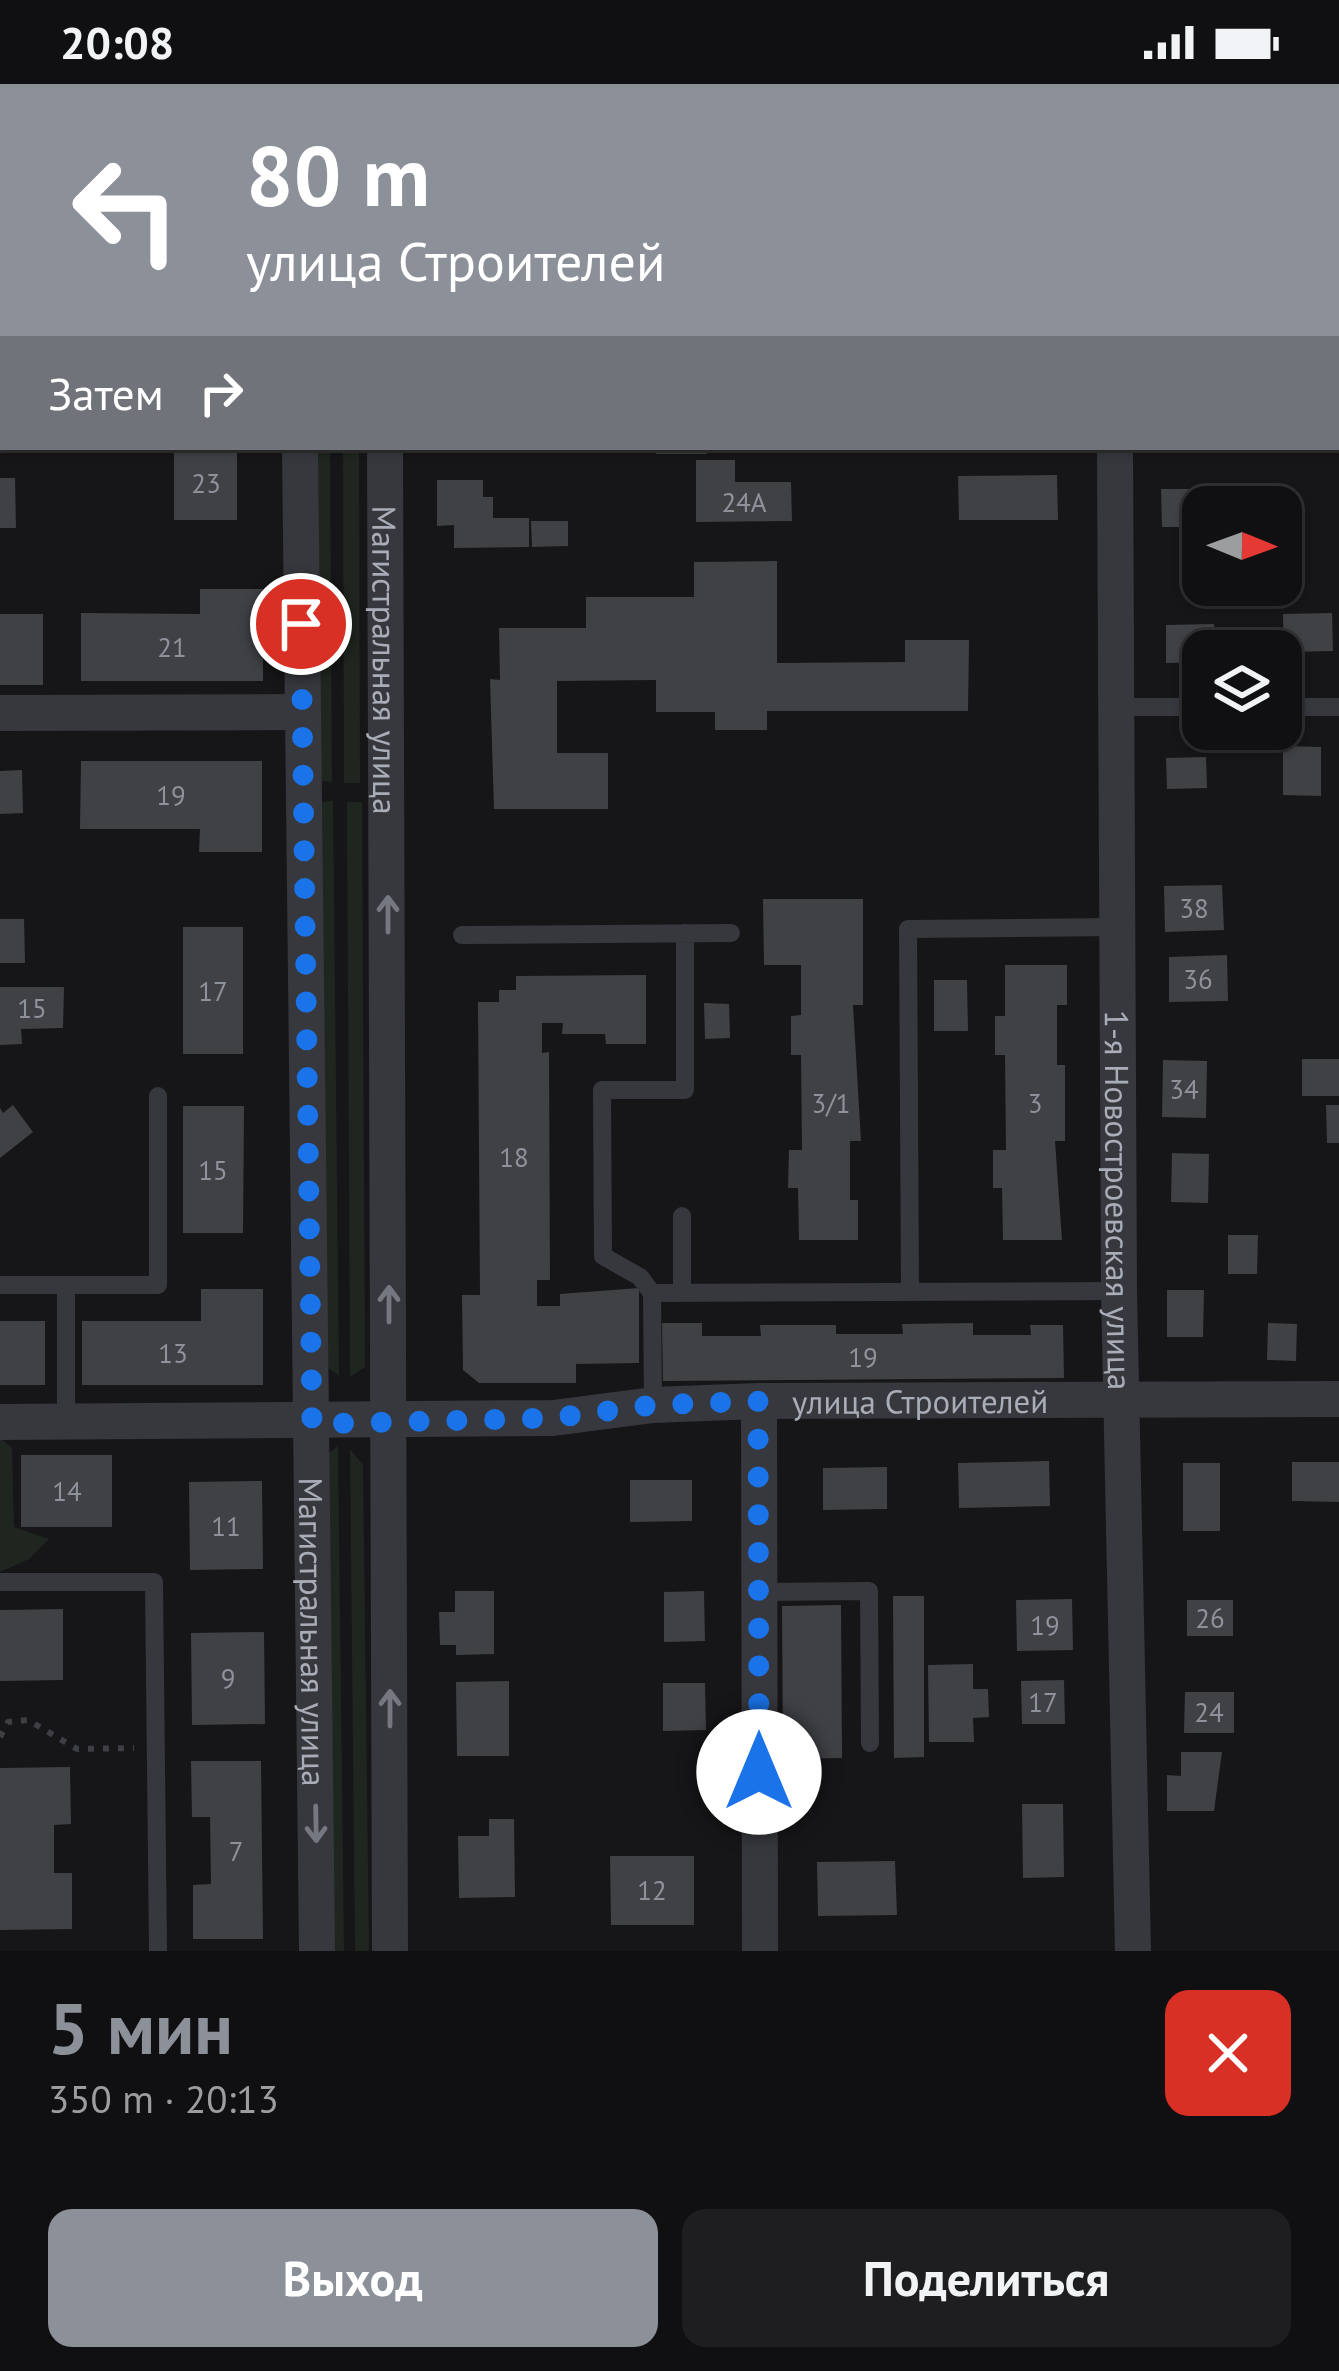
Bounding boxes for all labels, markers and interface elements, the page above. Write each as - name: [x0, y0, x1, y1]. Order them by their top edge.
- text: 20:08: [60, 13, 174, 71]
- text: 80 m: [246, 120, 430, 229]
- icon: left: [48, 132, 204, 288]
- text: улица Строителей: [246, 226, 665, 296]
- icon: right: [188, 360, 254, 426]
- text: Затем: [48, 364, 164, 422]
- house number: 23: [191, 466, 221, 500]
- house number: 24А: [721, 485, 767, 519]
- north arrow: [1182, 486, 1302, 606]
- map controls: [1182, 486, 1302, 750]
- street label: Магистральная улица: [364, 505, 408, 815]
- pin: [250, 573, 352, 675]
- icon: arrive: [268, 591, 334, 657]
- house number: 21: [157, 630, 187, 664]
- button: layers: [1182, 630, 1302, 750]
- house number: 19: [156, 778, 186, 812]
- house number: 38: [1179, 891, 1209, 925]
- one-way arrow: [377, 895, 399, 934]
- house number: 36: [1183, 962, 1213, 996]
- house number: 17: [198, 974, 228, 1008]
- house number: 15: [17, 991, 47, 1025]
- street label: 1-я Новостроевская улица: [1096, 1010, 1143, 1391]
- house number: 34: [1169, 1072, 1199, 1106]
- house number: 3/1: [812, 1086, 851, 1120]
- house number: 3: [1028, 1086, 1042, 1120]
- house number: 18: [499, 1140, 529, 1174]
- house number: 15: [198, 1153, 228, 1187]
- one-way arrow: [378, 1285, 400, 1324]
- house number: 13: [158, 1336, 188, 1370]
- house number: 19: [848, 1340, 878, 1374]
- street label: улица Строителей: [792, 1379, 1048, 1422]
- house number: 14: [52, 1474, 82, 1508]
- street label: Магистральная улица: [290, 1477, 337, 1787]
- house number: 11: [211, 1509, 241, 1543]
- house number: 26: [1195, 1601, 1225, 1635]
- house number: 19: [1030, 1608, 1060, 1642]
- house number: 9: [221, 1661, 235, 1695]
- house number: 17: [1028, 1685, 1058, 1719]
- one-way arrow: [379, 1689, 401, 1728]
- house number: 24: [1194, 1695, 1224, 1729]
- position arrow: [696, 1709, 822, 1835]
- one-way arrow: [305, 1804, 327, 1843]
- house number: 7: [229, 1834, 243, 1868]
- house number: 12: [637, 1873, 667, 1907]
- text: 5 мин: [48, 1981, 233, 2074]
- button: close: [1165, 1990, 1291, 2116]
- text: 350 m · 20:13: [48, 2073, 279, 2124]
- button: Выход: [48, 2209, 658, 2347]
- button: Поделиться: [682, 2209, 1291, 2347]

